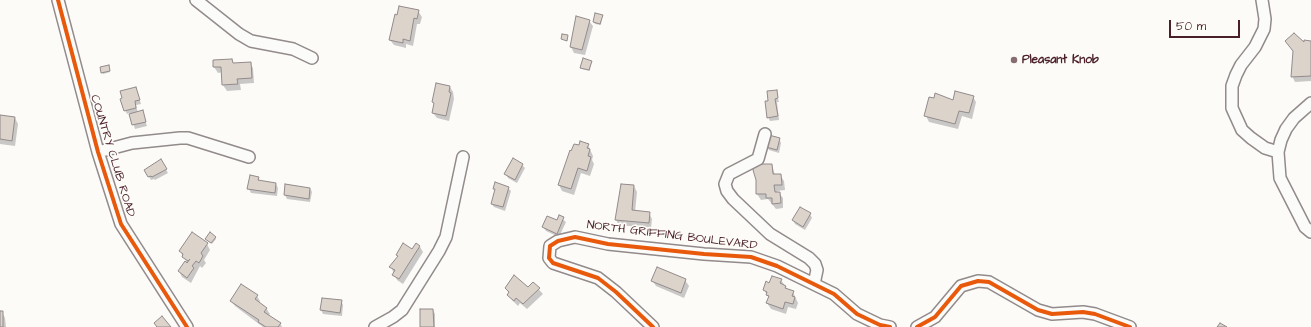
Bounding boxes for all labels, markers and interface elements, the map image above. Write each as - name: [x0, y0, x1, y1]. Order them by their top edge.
- scale bar: [1171, 12, 1242, 38]
- text: 50 m: [1176, 18, 1206, 35]
- place label: Pleasant Knob: [1022, 53, 1099, 67]
- marker: Pleasant Knob: [1009, 55, 1019, 65]
- street label: COUNTRY CLUB ROAD: [87, 93, 137, 219]
- street label: NORTH GRIFFING BOULEVARD: [586, 218, 758, 254]

